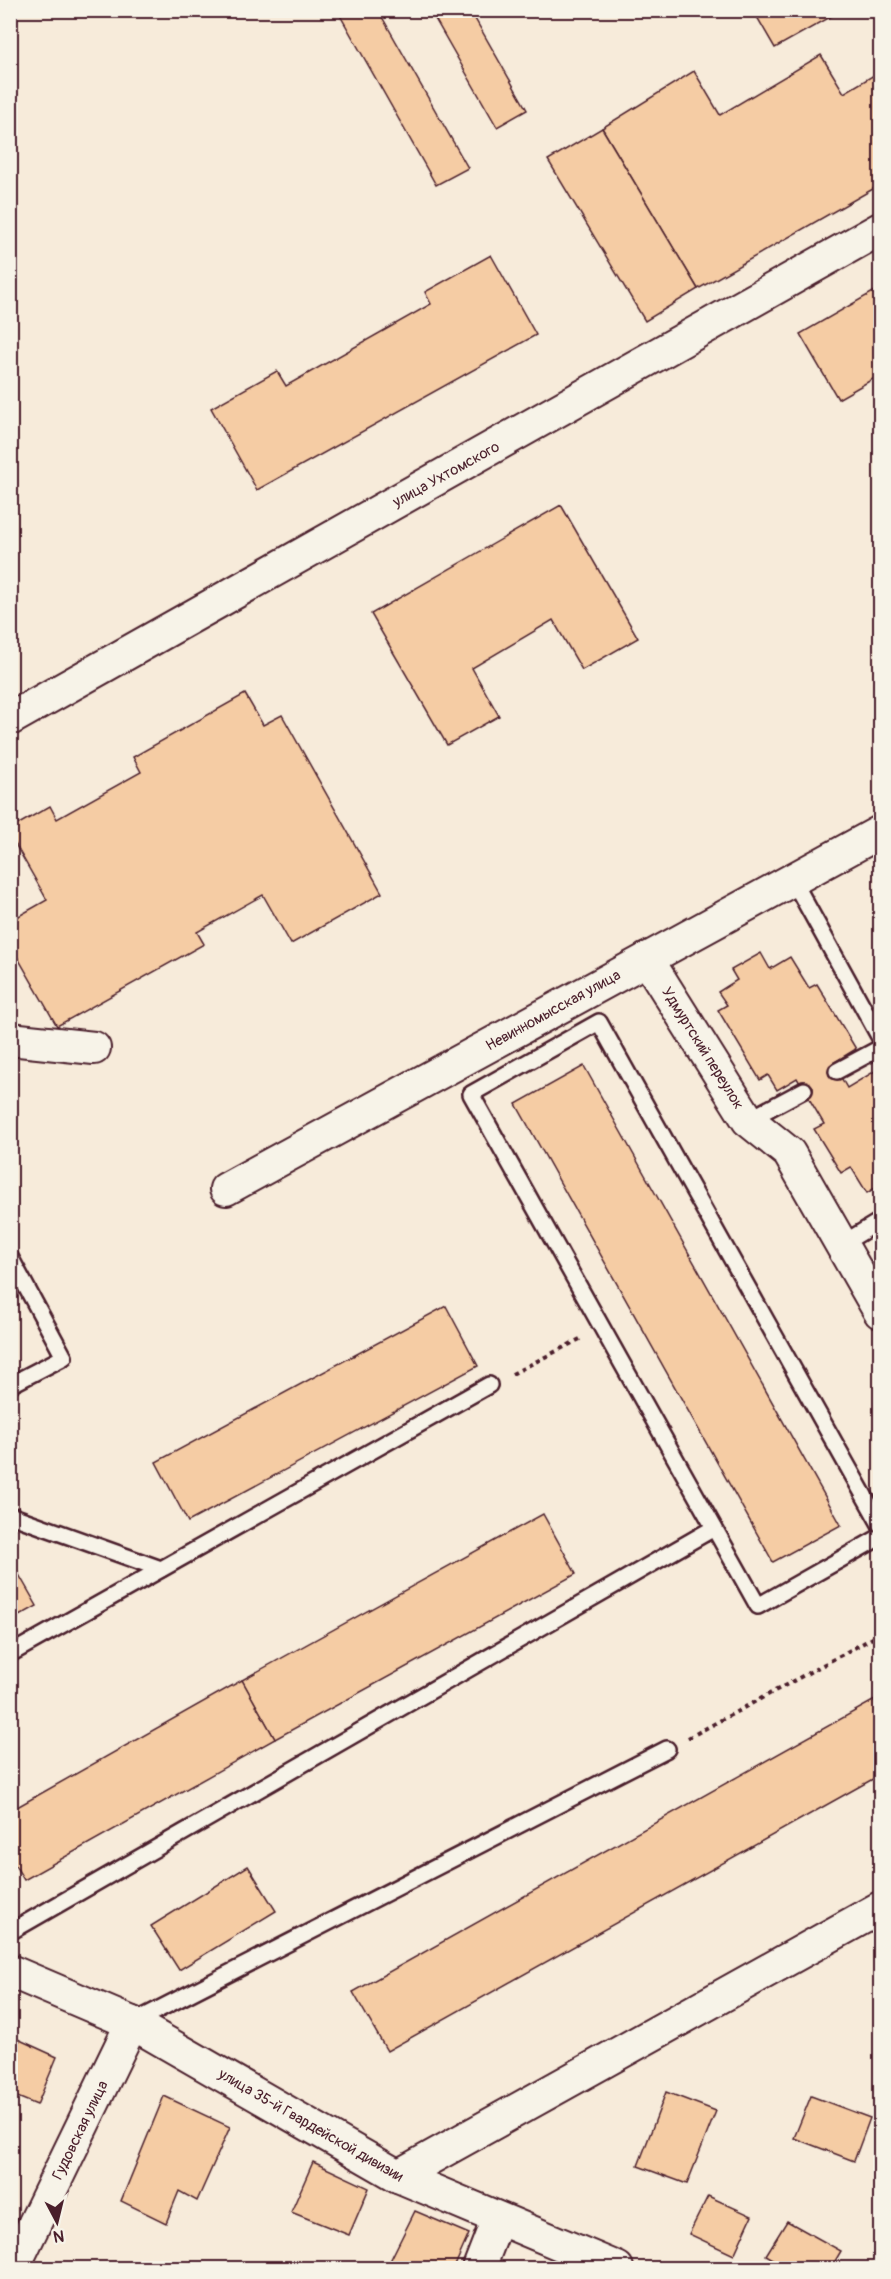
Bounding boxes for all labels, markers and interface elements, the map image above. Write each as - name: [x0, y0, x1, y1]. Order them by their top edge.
- street label: улица Ухтомского: [389, 437, 503, 512]
- street label: Невинномысская улица: [483, 965, 624, 1055]
- street label: Удмуртский переулок: [657, 983, 748, 1113]
- street label: улица 35-й Гвардейской дивизии: [214, 2064, 407, 2186]
- street label: Гудовская улица: [48, 2077, 113, 2183]
- north arrow: [27, 2192, 87, 2252]
- text: N: [52, 2225, 65, 2247]

